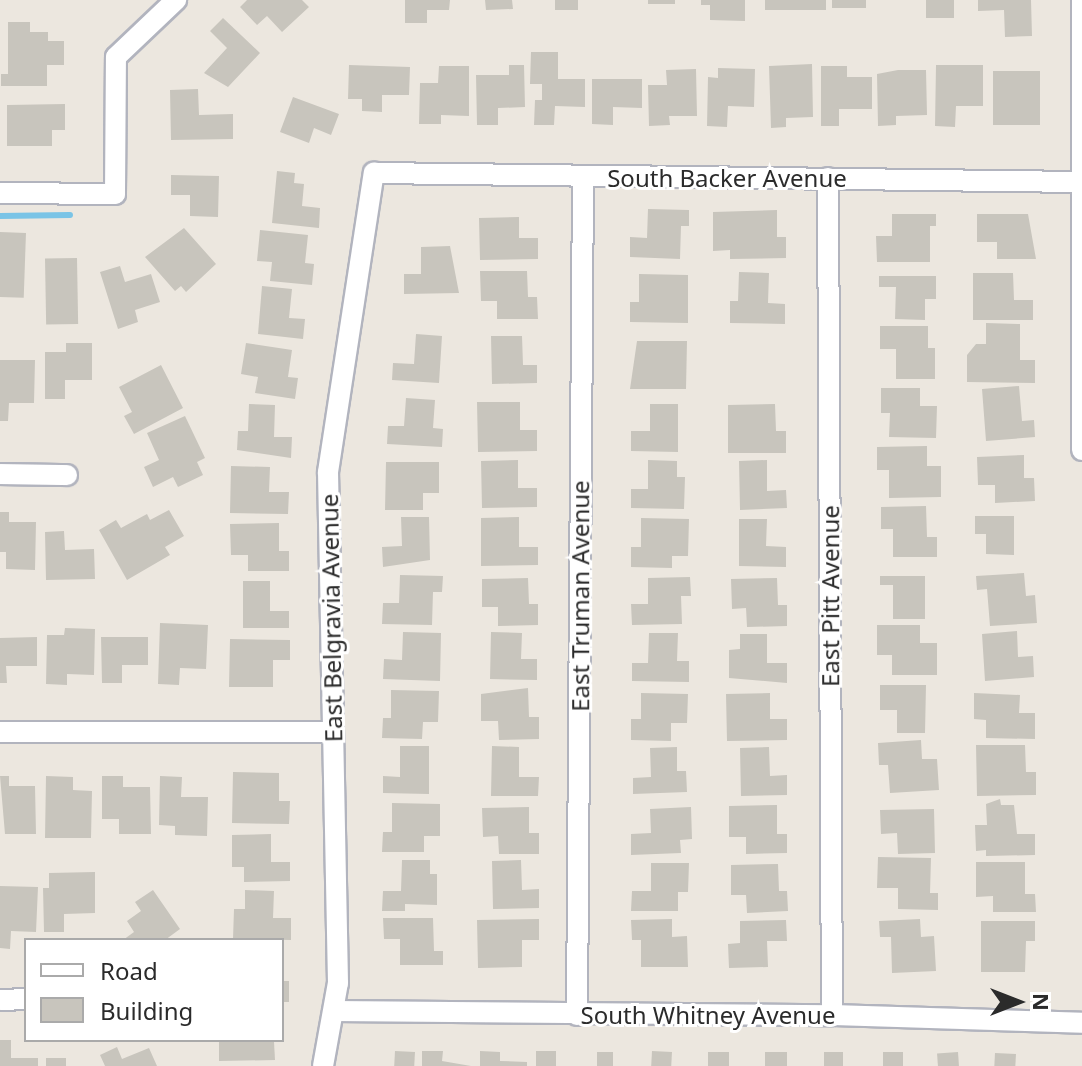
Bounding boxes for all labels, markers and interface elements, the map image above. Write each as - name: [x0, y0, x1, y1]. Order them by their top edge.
- street label: South Backer Avenue: [607, 164, 847, 192]
- street label: East Truman Avenue: [566, 480, 594, 712]
- street label: East Belgravia Avenue: [314, 493, 348, 743]
- street label: East Pitt Avenue: [816, 505, 844, 687]
- legend: [24, 938, 284, 1042]
- text: Road: [100, 954, 158, 987]
- north arrow: [978, 962, 1058, 1042]
- text: N: [1027, 993, 1057, 1011]
- text: Building: [100, 994, 193, 1027]
- street label: South Whitney Avenue: [581, 1001, 835, 1029]

